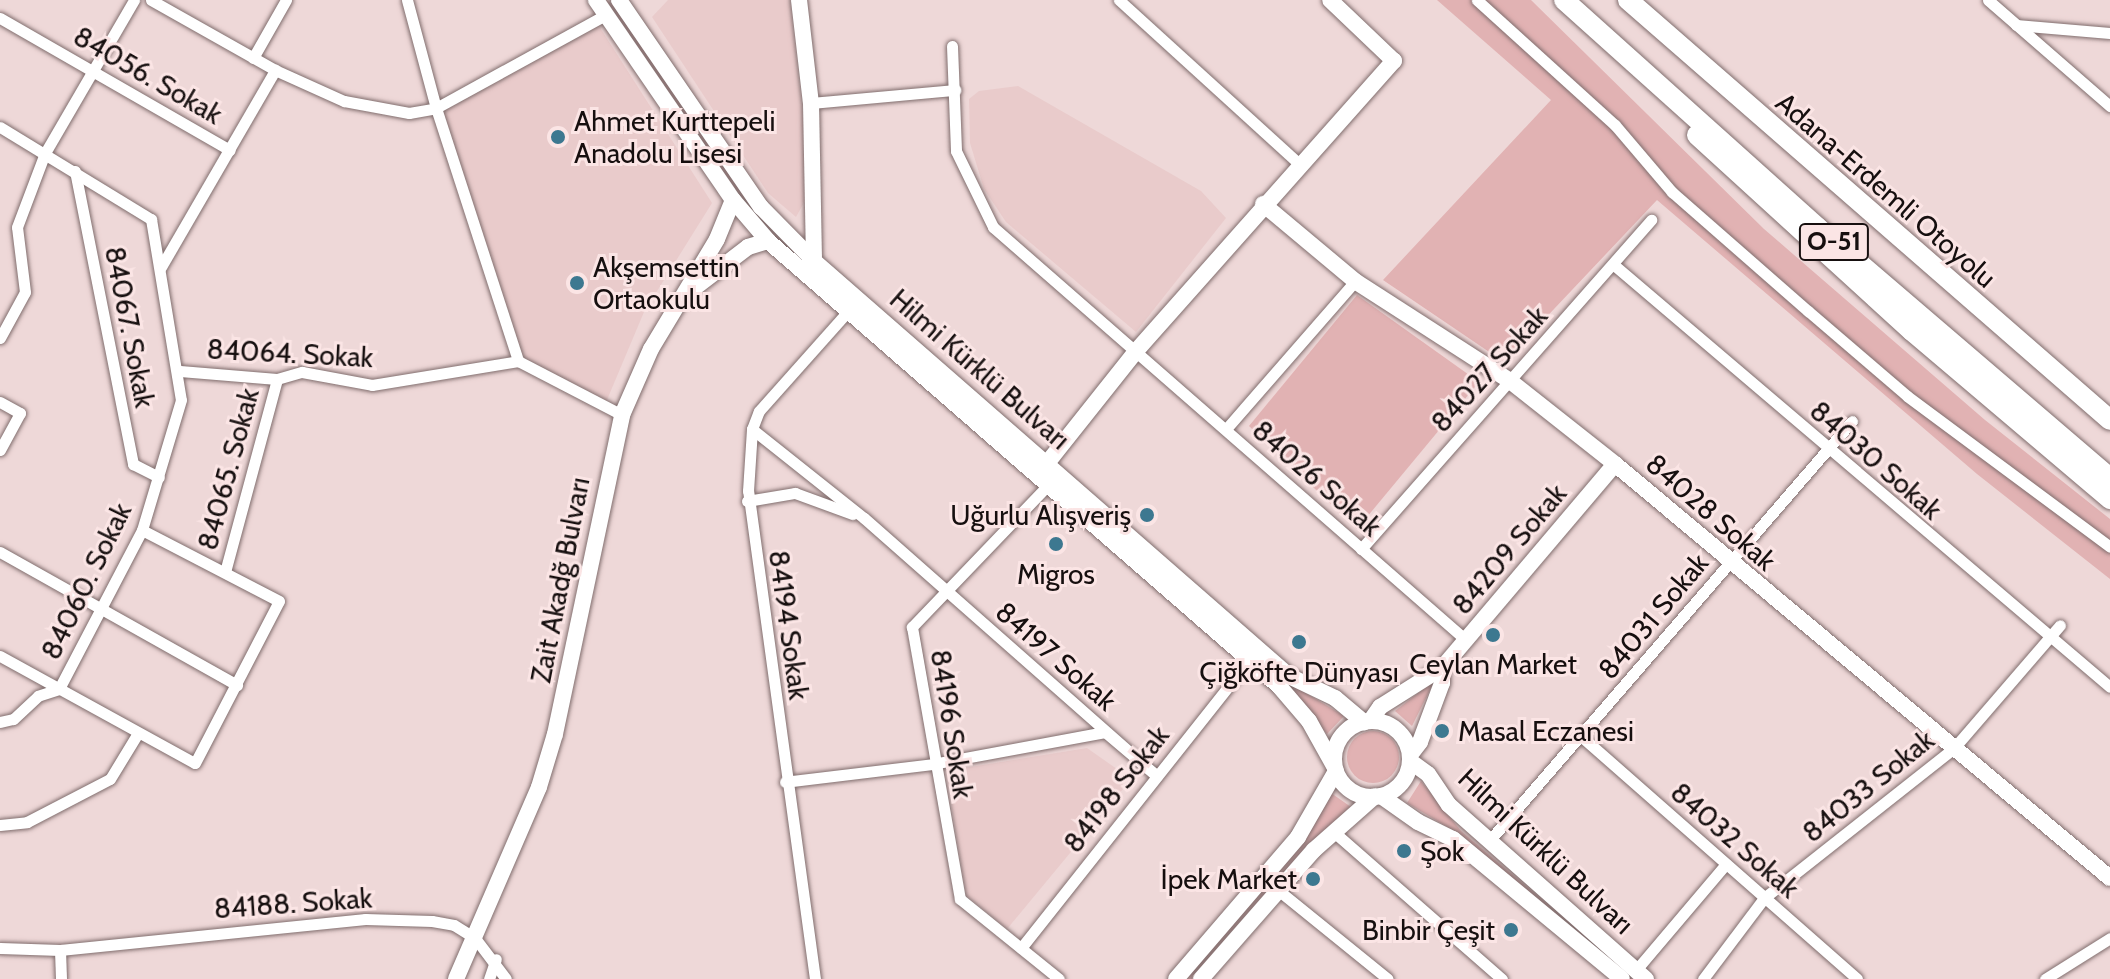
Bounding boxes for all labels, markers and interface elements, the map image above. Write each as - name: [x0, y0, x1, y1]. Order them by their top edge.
- street label: 84056. Sokak: [68, 19, 228, 131]
- street label: Adana-Erdemli Otoyolu: [1769, 85, 2003, 295]
- place label: Ahmet Kurttepeli Anadolu Lisesi: [574, 104, 775, 170]
- marker: Ahmet Kurttepeli Anadolu Lisesi: [549, 128, 567, 146]
- road number: O-51: [1798, 220, 1870, 264]
- street label: 84067. Sokak: [98, 243, 162, 411]
- place label: Akşemsettin Ortaokulu: [593, 250, 740, 316]
- marker: Akşemsettin Ortaokulu: [568, 274, 586, 292]
- street label: Hilmi Kürklü Bulvarı: [883, 282, 1077, 456]
- street label: 84027 Sokak: [1424, 299, 1554, 439]
- street label: 84064. Sokak: [206, 332, 374, 374]
- street label: 84065. Sokak: [190, 384, 266, 554]
- street label: 84030 Sokak: [1803, 394, 1949, 526]
- street label: 84026 Sokak: [1246, 413, 1388, 543]
- street label: 84028 Sokak: [1639, 447, 1783, 577]
- street label: Zait Akadğ Bulvarı: [524, 474, 596, 686]
- street label: 84209 Sokak: [1445, 477, 1573, 621]
- street label: 84060. Sokak: [34, 497, 138, 665]
- place label: Uğurlu Alışveriş: [950, 498, 1131, 532]
- marker: Uğurlu Alışveriş: [1138, 506, 1156, 524]
- marker: Migros: [1047, 535, 1065, 553]
- street label: 84031 Sokak: [1591, 546, 1715, 686]
- street label: 84194 Sokak: [762, 548, 816, 702]
- place label: Migros: [1017, 557, 1095, 591]
- street label: 84197 Sokak: [989, 595, 1123, 717]
- marker: Ceylan Market: [1484, 626, 1502, 644]
- marker: Çiğköfte Dünyası: [1290, 633, 1308, 651]
- street label: 84196 Sokak: [924, 647, 980, 801]
- place label: Ceylan Market: [1409, 647, 1577, 681]
- place label: Çiğköfte Dünyası: [1199, 655, 1399, 689]
- place label: Masal Eczanesi: [1458, 714, 1634, 748]
- street label: 84198 Sokak: [1056, 719, 1176, 859]
- marker: Masal Eczanesi: [1433, 722, 1451, 740]
- street label: 84033 Sokak: [1795, 723, 1941, 849]
- street label: Hilmi Kürklü Bulvarı: [1451, 761, 1641, 941]
- street label: 84032 Sokak: [1664, 775, 1806, 905]
- place label: Şok: [1420, 834, 1464, 868]
- marker: Şok: [1395, 842, 1413, 860]
- place label: İpek Market: [1161, 862, 1297, 896]
- marker: İpek Market: [1304, 870, 1322, 888]
- street label: 84188. Sokak: [213, 881, 373, 925]
- place label: Binbir Çeşit: [1362, 913, 1495, 947]
- marker: Binbir Çeşit: [1502, 921, 1520, 939]

